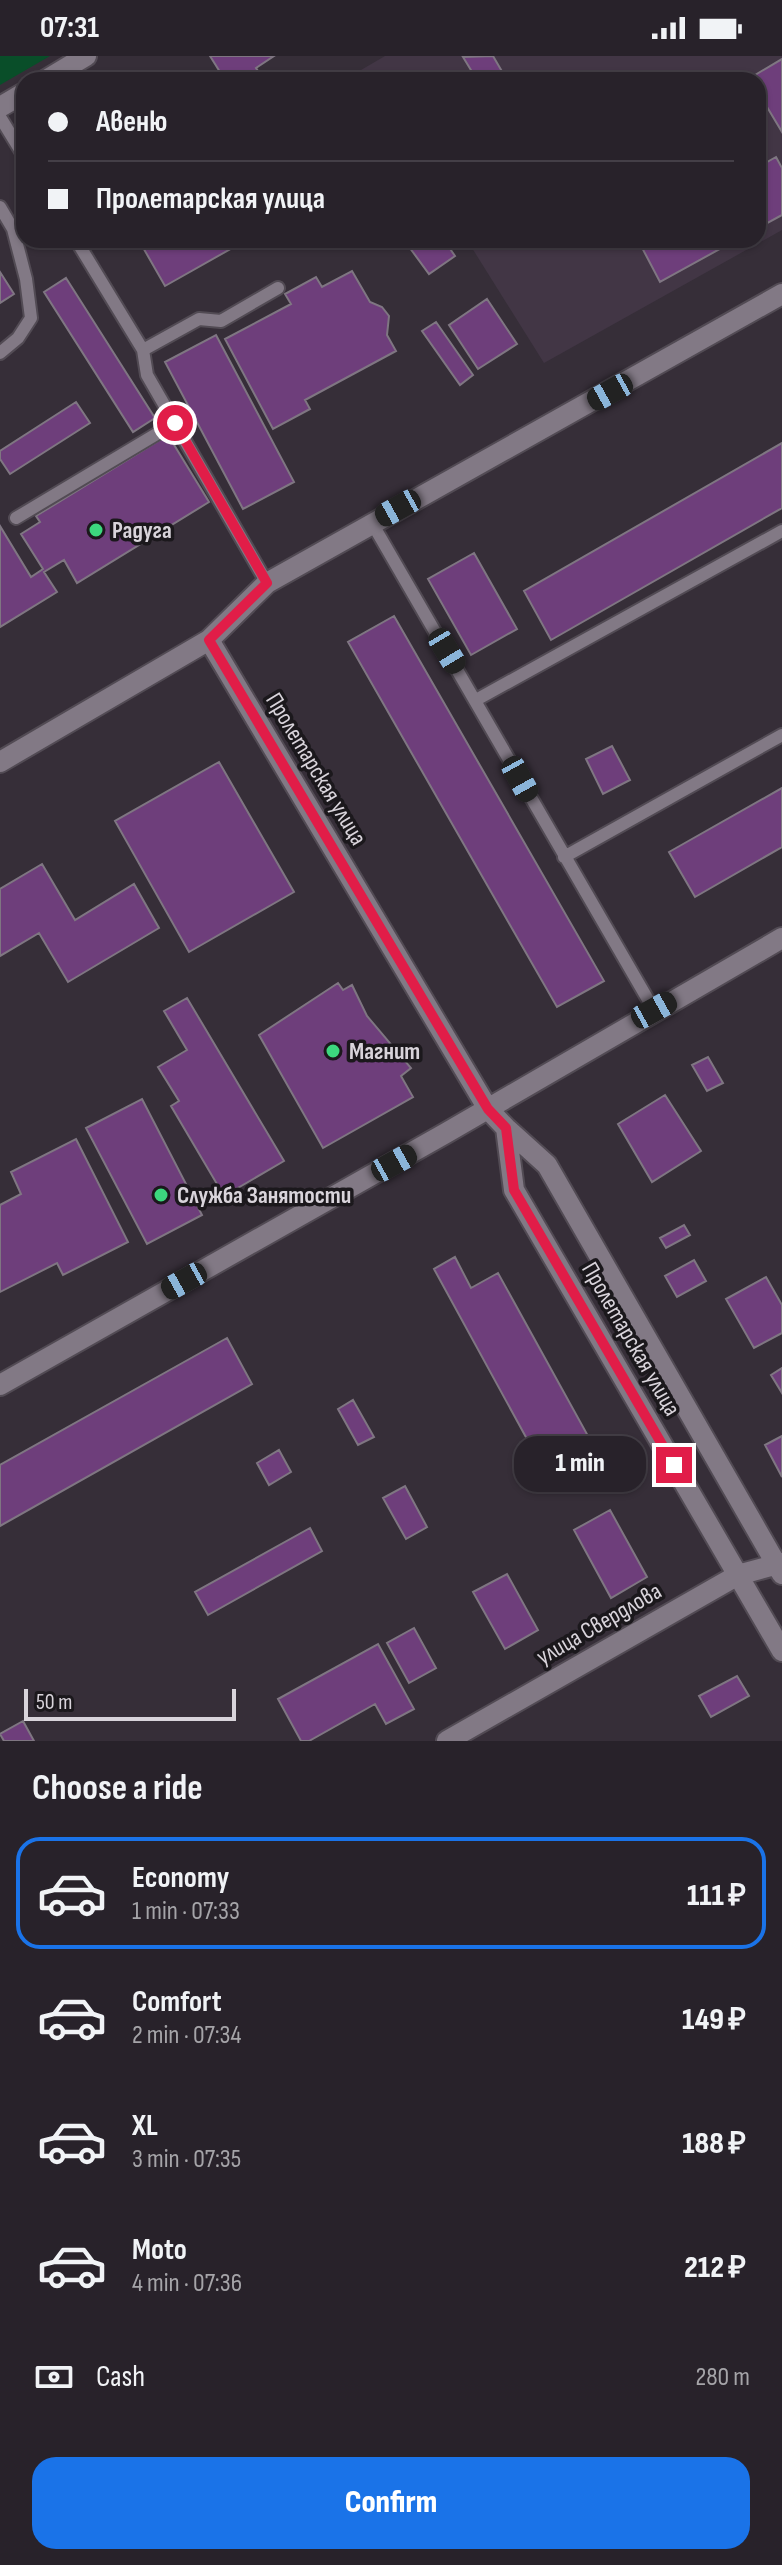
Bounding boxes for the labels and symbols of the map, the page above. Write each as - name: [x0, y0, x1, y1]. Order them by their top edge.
- car: [583, 370, 637, 414]
- route start: [157, 405, 193, 441]
- car: [371, 486, 425, 530]
- place label: Радуга: [112, 516, 172, 545]
- marker: Радуга: [87, 521, 105, 539]
- car: [424, 624, 470, 678]
- street label: Пролетарская улица: [259, 688, 373, 850]
- car: [498, 752, 542, 806]
- car: [627, 988, 681, 1032]
- place label: Магнит: [349, 1037, 420, 1066]
- marker: Магнит: [324, 1042, 342, 1060]
- car: [367, 1141, 421, 1185]
- place label: Служба Занятости: [177, 1181, 351, 1210]
- marker: Служба Занятости: [152, 1186, 170, 1204]
- street label: Пролетарская улица: [575, 1257, 687, 1421]
- car: [157, 1259, 211, 1303]
- callout: 1 min: [514, 1437, 646, 1493]
- route end: [656, 1447, 692, 1483]
- street label: улица Свердлова: [531, 1577, 667, 1671]
- scale bar: [24, 1685, 236, 1721]

